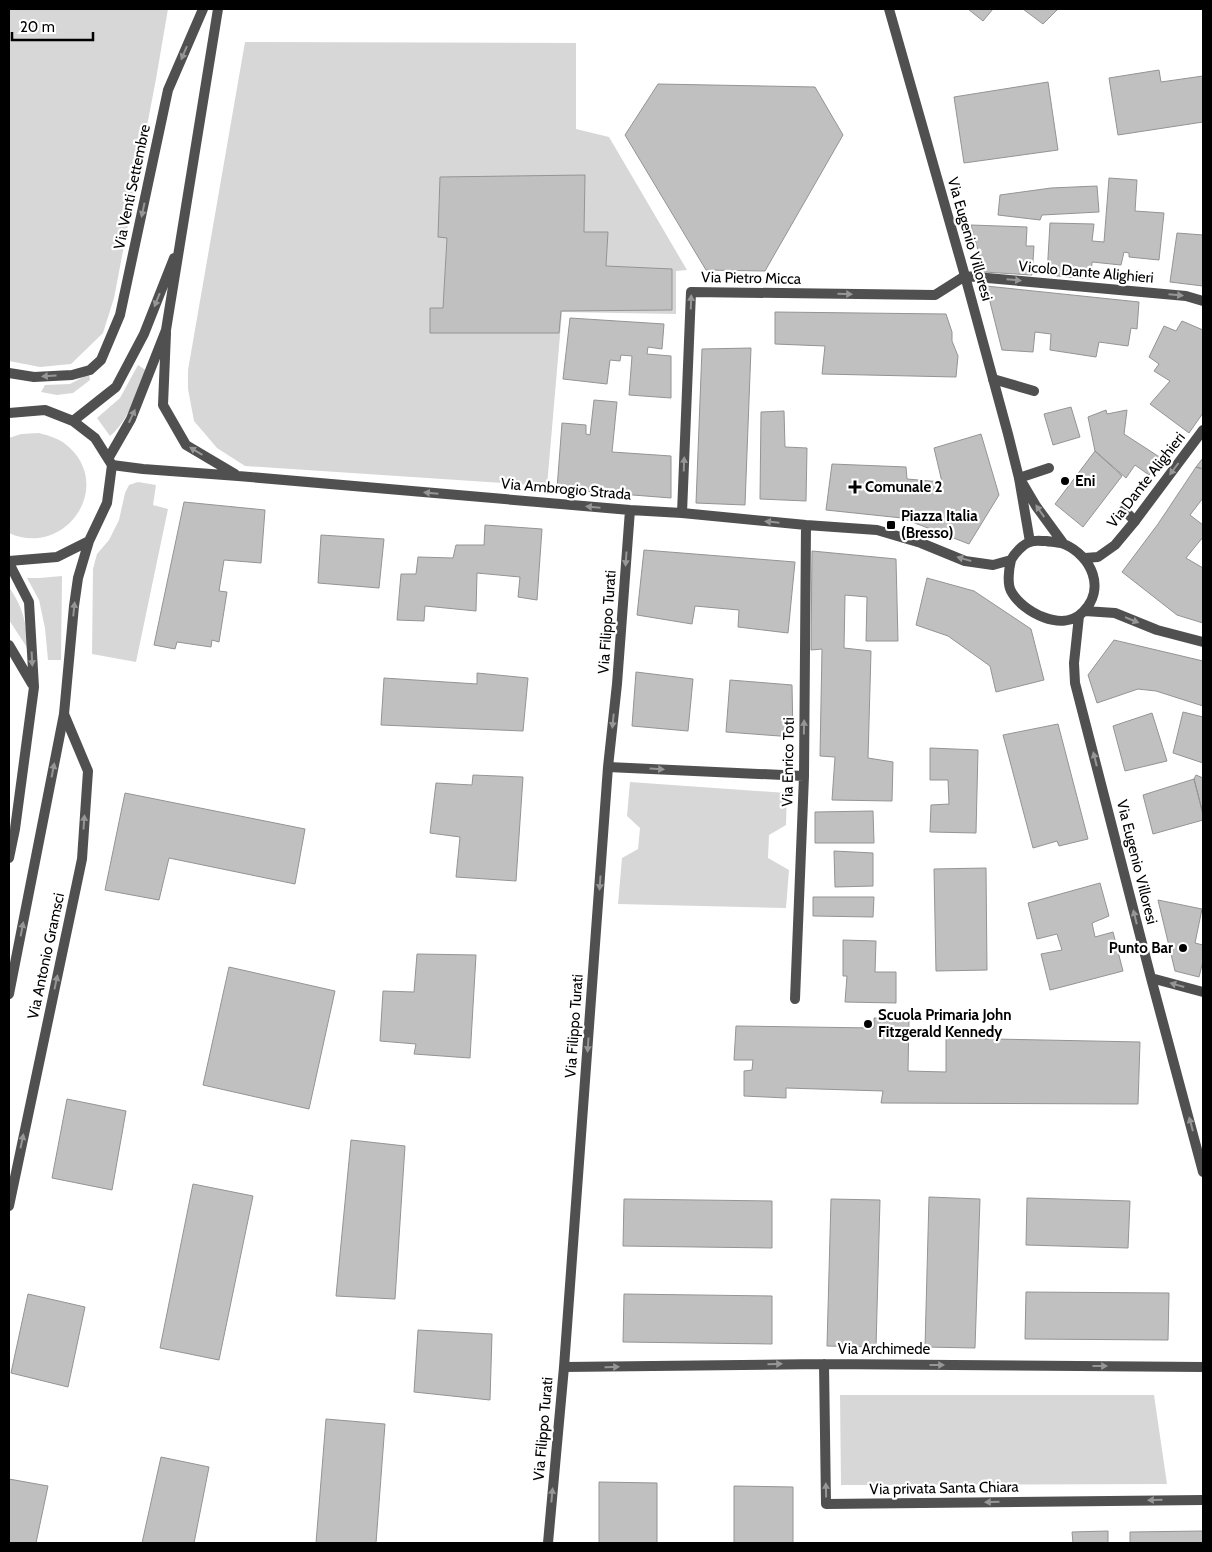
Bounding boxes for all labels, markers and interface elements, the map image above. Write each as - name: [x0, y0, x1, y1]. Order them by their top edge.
- scale bar: [12, 10, 94, 42]
- text: 20 m: [20, 18, 55, 36]
- one-way arrow: [179, 46, 187, 61]
- street label: Via Venti Settembre: [110, 123, 154, 251]
- street label: Via Eugenio Villoresi: [944, 175, 996, 303]
- one-way arrow: [139, 202, 147, 218]
- street label: Vicolo Dante Alighieri: [1018, 257, 1154, 287]
- street label: Via Pietro Micca: [701, 268, 802, 288]
- one-way arrow: [1006, 277, 1022, 285]
- one-way arrow: [837, 290, 853, 298]
- one-way arrow: [1168, 291, 1184, 299]
- one-way arrow: [153, 293, 161, 308]
- one-way arrow: [687, 293, 695, 309]
- one-way arrow: [41, 373, 57, 381]
- one-way arrow: [128, 409, 136, 423]
- street label: Via Dante Alighieri: [1103, 429, 1189, 531]
- one-way arrow: [189, 447, 202, 456]
- one-way arrow: [680, 456, 688, 472]
- one-way arrow: [1169, 462, 1179, 476]
- place label: Eni: [1075, 472, 1095, 490]
- street label: Via Ambrogio Strada: [500, 474, 633, 504]
- marker: Eni: [1059, 475, 1071, 487]
- place label: Comunale 2: [865, 478, 943, 496]
- marker: Comunale 2: [849, 481, 861, 493]
- one-way arrow: [422, 489, 438, 497]
- one-way arrow: [584, 503, 600, 511]
- one-way arrow: [1035, 504, 1045, 518]
- place label: Piazza Italia (Bresso): [901, 507, 978, 542]
- one-way arrow: [764, 518, 780, 526]
- marker: Piazza Italia (Bresso): [885, 519, 897, 531]
- one-way arrow: [622, 551, 630, 567]
- one-way arrow: [956, 555, 971, 563]
- street label: Via Filippo Turati: [594, 569, 620, 675]
- one-way arrow: [70, 600, 78, 616]
- one-way arrow: [1125, 616, 1139, 624]
- one-way arrow: [29, 651, 37, 667]
- one-way arrow: [609, 713, 617, 729]
- street label: Via Enrico Toti: [778, 717, 798, 807]
- one-way arrow: [800, 719, 808, 735]
- one-way arrow: [1091, 752, 1099, 767]
- one-way arrow: [49, 762, 57, 777]
- one-way arrow: [649, 766, 665, 774]
- street label: Via Eugenio Villoresi: [1113, 798, 1161, 926]
- one-way arrow: [81, 814, 89, 830]
- one-way arrow: [595, 875, 603, 891]
- street label: Via Antonio Gramsci: [24, 891, 68, 1021]
- one-way arrow: [1131, 909, 1139, 924]
- one-way arrow: [18, 921, 26, 937]
- place label: Punto Bar: [1109, 939, 1173, 957]
- marker: Punto Bar: [1177, 942, 1189, 954]
- street label: Via Filippo Turati: [561, 973, 587, 1079]
- one-way arrow: [52, 974, 60, 989]
- one-way arrow: [1170, 981, 1185, 989]
- place label: Scuola Primaria John Fitzgerald Kennedy: [878, 1006, 1012, 1041]
- marker: Scuola Primaria John Fitzgerald Kennedy: [862, 1018, 874, 1030]
- one-way arrow: [583, 1037, 591, 1053]
- one-way arrow: [1186, 1117, 1194, 1132]
- one-way arrow: [19, 1132, 27, 1148]
- street label: Via Archimede: [838, 1340, 930, 1358]
- one-way arrow: [767, 1360, 783, 1368]
- one-way arrow: [930, 1361, 946, 1369]
- one-way arrow: [605, 1362, 621, 1370]
- one-way arrow: [1092, 1362, 1108, 1370]
- street label: Via Filippo Turati: [530, 1376, 556, 1482]
- street label: Via privata Santa Chiara: [869, 1478, 1020, 1498]
- one-way arrow: [822, 1482, 830, 1498]
- one-way arrow: [548, 1486, 556, 1502]
- one-way arrow: [1146, 1496, 1162, 1504]
- one-way arrow: [984, 1498, 1000, 1506]

